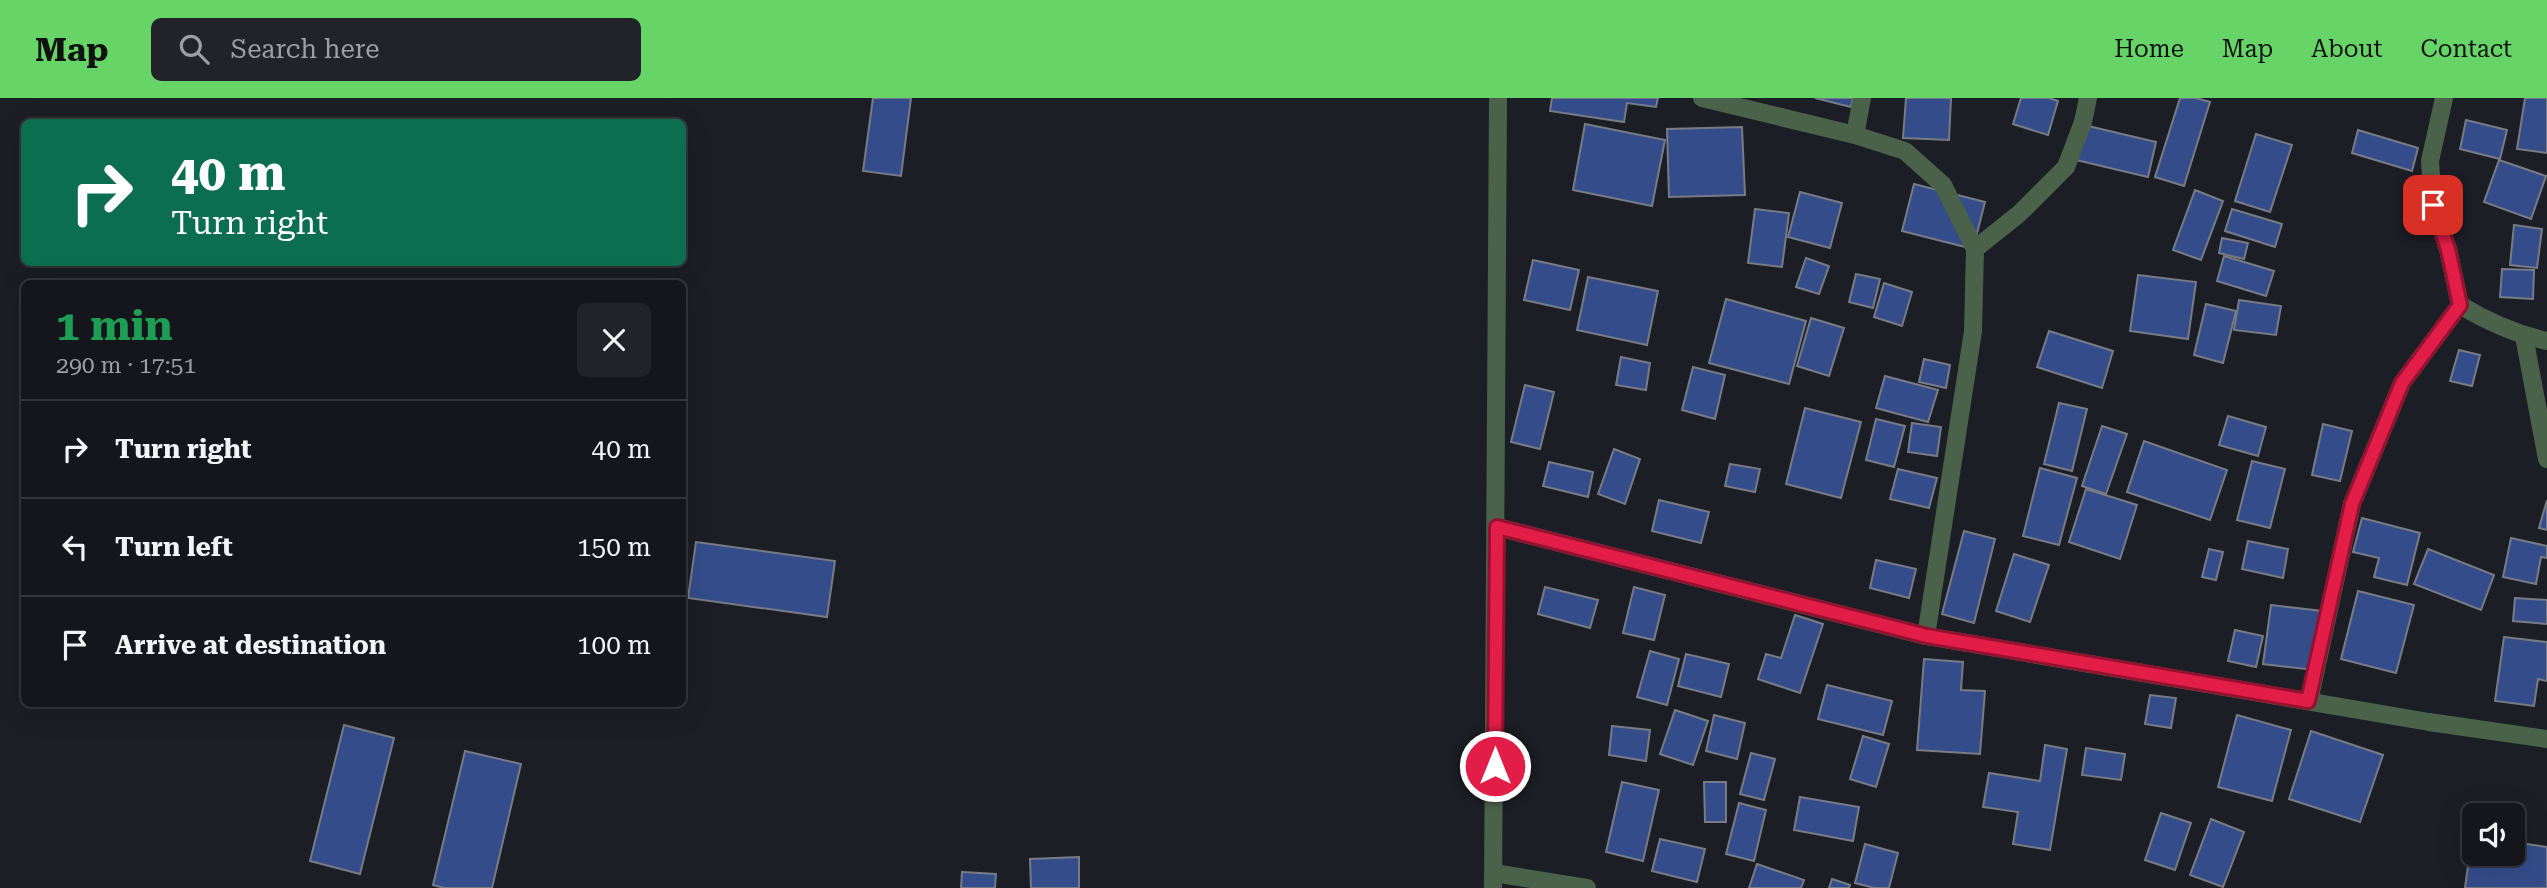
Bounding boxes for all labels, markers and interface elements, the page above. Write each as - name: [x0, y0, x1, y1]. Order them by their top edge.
- search box: [151, 18, 641, 81]
- text: Map: [35, 30, 109, 69]
- icon: search: [175, 30, 213, 68]
- text: Search here: [231, 34, 380, 64]
- text: Home: [2114, 35, 2184, 63]
- text: Map: [2222, 35, 2273, 63]
- text: About: [2311, 35, 2382, 63]
- text: Contact: [2420, 35, 2512, 63]
- text: 40 m: [171, 145, 286, 202]
- icon: right: [56, 147, 147, 238]
- pin: [2403, 175, 2463, 235]
- icon: arrive: [2414, 186, 2452, 224]
- text: Turn right: [171, 204, 328, 242]
- text: 1 min: [56, 301, 173, 350]
- button: close: [577, 303, 651, 377]
- text: 290 m · 17:51: [56, 352, 196, 379]
- icon: right: [56, 430, 94, 468]
- text: Turn right: [115, 434, 251, 464]
- text: 40 m: [592, 434, 651, 464]
- icon: left: [56, 528, 94, 566]
- text: Turn left: [115, 532, 233, 562]
- text: 150 m: [577, 532, 651, 562]
- icon: arrive: [56, 626, 94, 664]
- text: Arrive at destination: [115, 630, 386, 660]
- text: 100 m: [577, 630, 651, 660]
- position arrow: [1458, 729, 1532, 803]
- map controls: [2462, 803, 2525, 866]
- button: sound: [2462, 803, 2525, 866]

